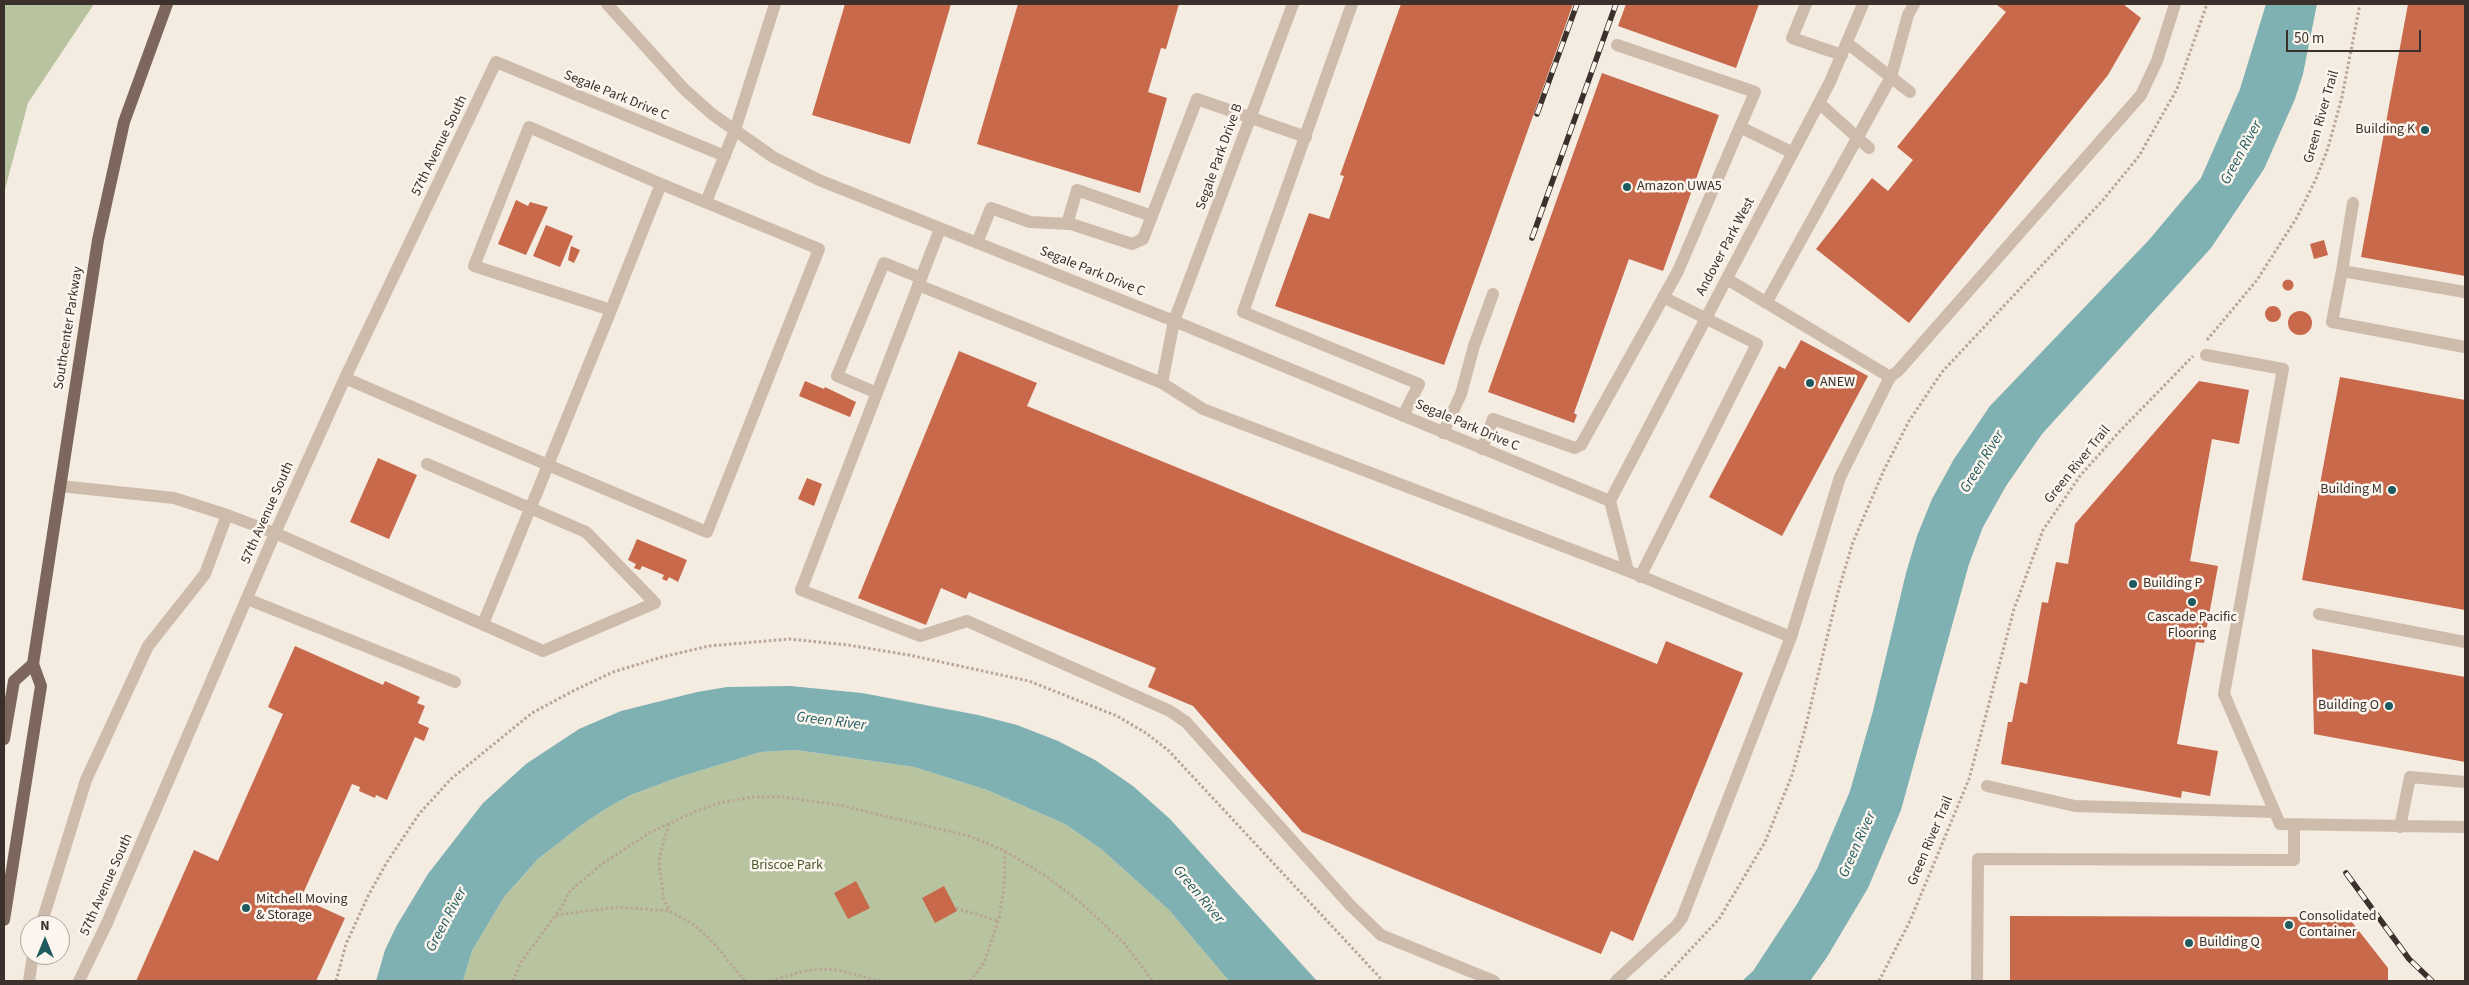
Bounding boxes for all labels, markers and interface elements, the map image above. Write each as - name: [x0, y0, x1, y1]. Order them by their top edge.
- scale bar: [2289, 20, 2424, 52]
- text: 50 m: [2294, 28, 2324, 49]
- street label: Segale Park Drive C: [561, 67, 671, 125]
- street label: Green River Trail: [2301, 69, 2343, 165]
- street label: 57th Avenue South: [408, 93, 472, 199]
- street label: Segale Park Drive B: [1193, 102, 1247, 212]
- water label: Green River: [2217, 118, 2267, 188]
- place label: Building K: [2355, 122, 2415, 138]
- marker: Building K: [2419, 124, 2431, 136]
- place label: Amazon UWA5: [1637, 179, 1722, 195]
- marker: Amazon UWA5: [1621, 181, 1633, 193]
- street label: Andover Park West: [1693, 195, 1759, 299]
- street label: Segale Park Drive C: [1037, 243, 1147, 301]
- street label: Southcenter Parkway: [51, 265, 87, 391]
- place label: ANEW: [1820, 375, 1855, 391]
- marker: ANEW: [1804, 377, 1816, 389]
- street label: Segale Park Drive C: [1412, 396, 1522, 456]
- street label: Green River Trail: [2041, 423, 2115, 507]
- water label: Green River: [1957, 428, 2009, 496]
- street label: 57th Avenue South: [238, 459, 298, 567]
- place label: Building M: [2320, 482, 2382, 498]
- marker: Building M: [2386, 484, 2398, 496]
- place label: Building P: [2143, 576, 2203, 592]
- marker: Building P: [2127, 578, 2139, 590]
- marker: Cascade Pacific Flooring: [2186, 596, 2198, 608]
- place label: Cascade Pacific Flooring: [2147, 610, 2237, 642]
- place label: Building O: [2318, 698, 2379, 714]
- marker: Building O: [2383, 700, 2395, 712]
- water label: Green River: [795, 709, 867, 735]
- street label: Green River Trail: [1905, 794, 1957, 888]
- water label: Green River: [1836, 809, 1880, 881]
- street label: 57th Avenue South: [77, 831, 137, 939]
- park label: Briscoe Park: [751, 858, 823, 874]
- water label: Green River: [1169, 862, 1227, 928]
- water label: Green River: [423, 885, 471, 955]
- place label: Mitchell Moving & Storage: [256, 892, 347, 924]
- marker: Mitchell Moving & Storage: [240, 902, 252, 914]
- place label: Consolidated Container: [2299, 909, 2377, 942]
- north arrow: [20, 915, 70, 965]
- text: N: [40, 916, 50, 936]
- marker: Consolidated Container: [2283, 919, 2295, 931]
- place label: Building Q: [2199, 935, 2260, 951]
- marker: Building Q: [2183, 937, 2195, 949]

